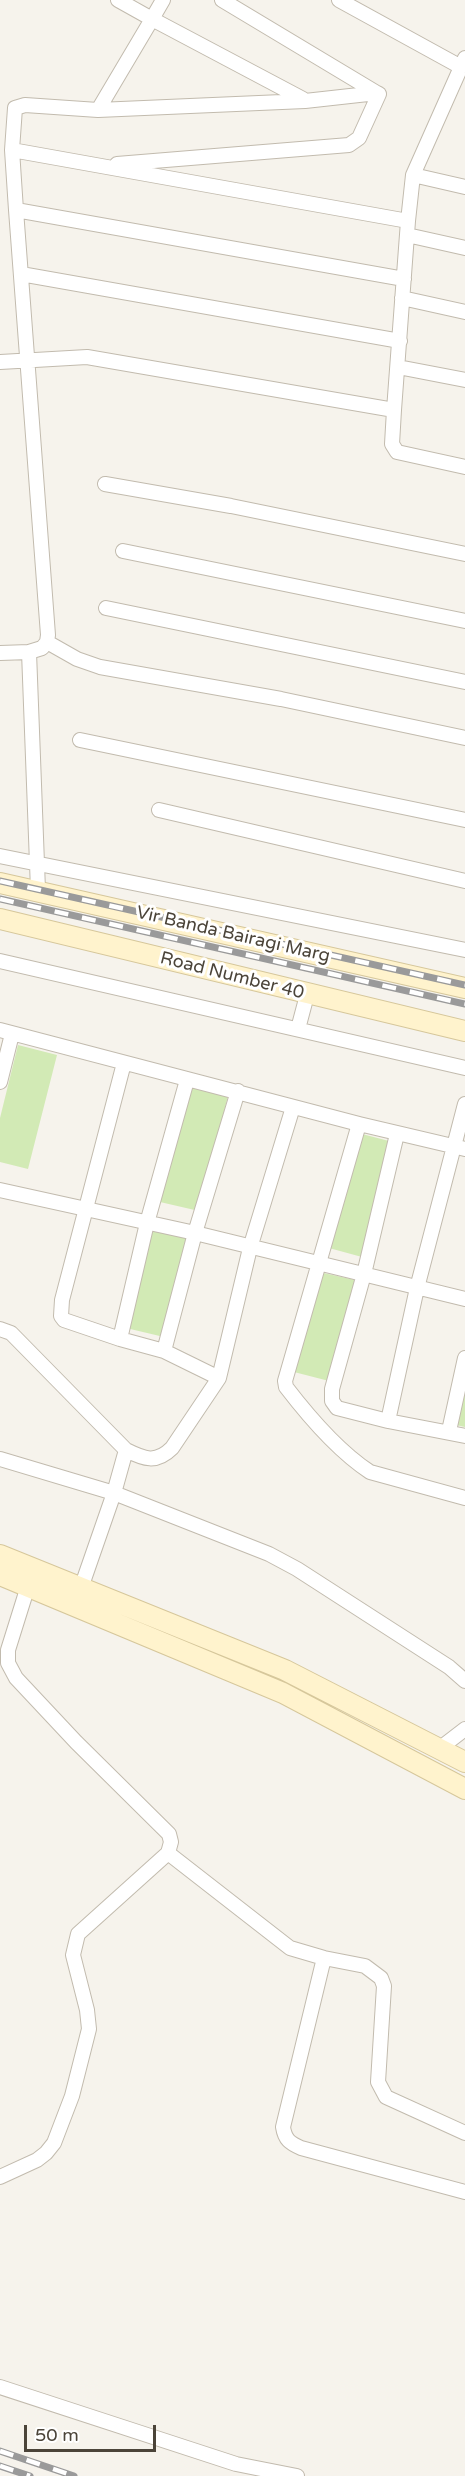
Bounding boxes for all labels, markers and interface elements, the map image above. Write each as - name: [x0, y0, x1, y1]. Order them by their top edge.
- street label: Vir Banda Bairagi Marg: [134, 902, 332, 968]
- street label: Road Number 40: [158, 948, 306, 1004]
- scale bar: [27, 2413, 159, 2451]
- text: 50 m: [35, 2424, 79, 2446]

